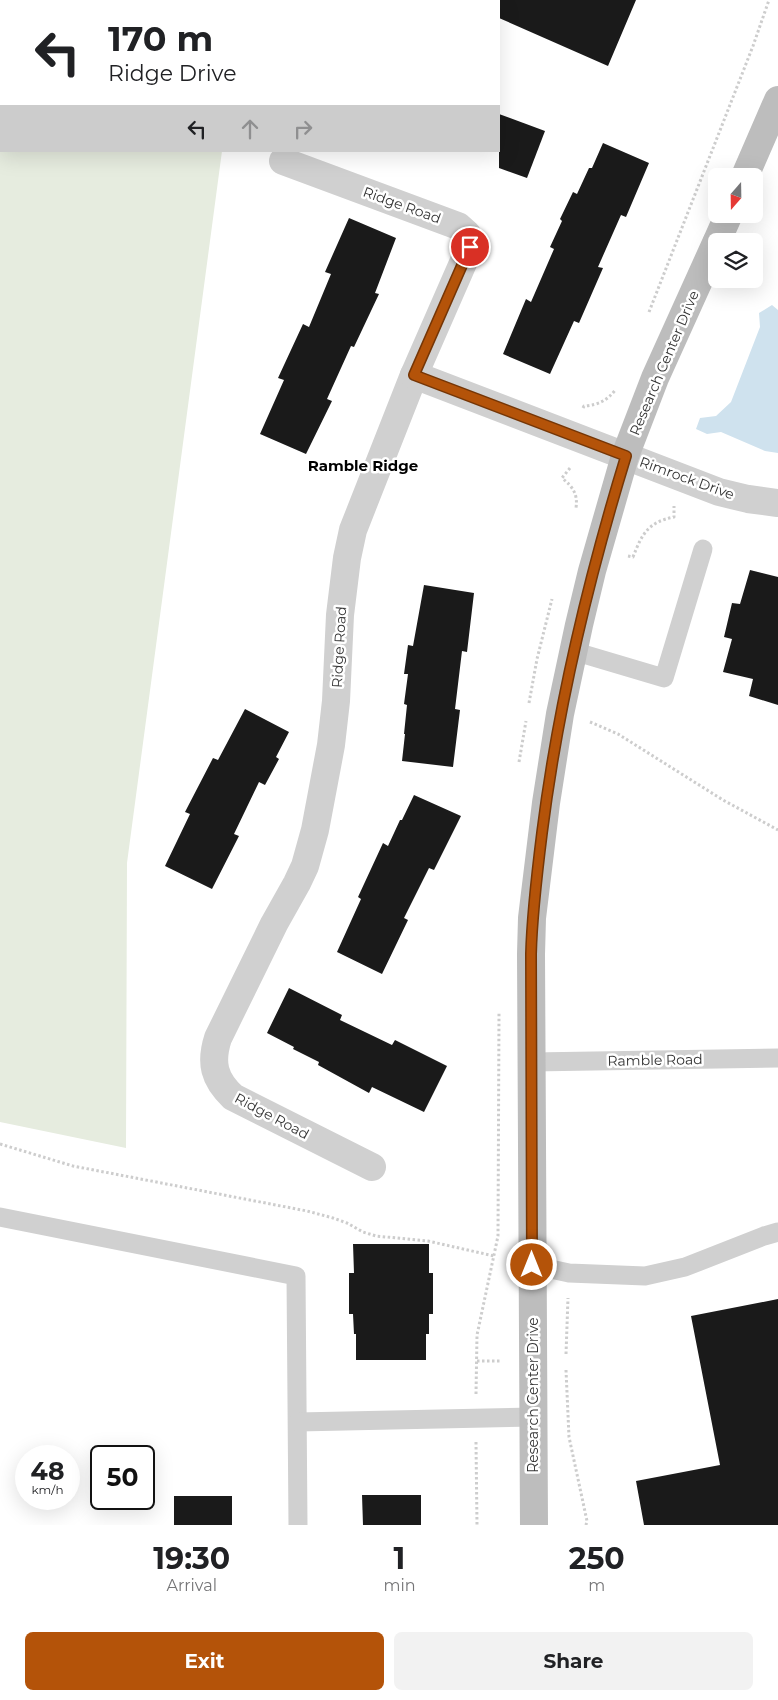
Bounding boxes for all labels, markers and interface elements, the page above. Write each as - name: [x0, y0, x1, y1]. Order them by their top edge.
- text: 170 m: [108, 17, 213, 60]
- icon: left: [25, 20, 90, 85]
- text: Ridge Drive: [108, 60, 237, 87]
- icon: left: [183, 115, 211, 143]
- icon: ahead: [236, 115, 264, 143]
- icon: right: [289, 115, 317, 143]
- north arrow: [708, 168, 762, 222]
- map controls: [708, 168, 763, 288]
- street label: Ridge Road: [361, 183, 443, 227]
- pin: [449, 226, 491, 268]
- icon: arrive: [456, 233, 484, 261]
- button: layers: [708, 233, 763, 288]
- street label: Research Center Drive: [625, 288, 703, 438]
- street label: Rimrock Drive: [637, 453, 737, 503]
- district label: Ramble Ridge: [308, 456, 418, 475]
- street label: Ridge Road: [328, 606, 350, 688]
- street label: Ramble Road: [607, 1050, 703, 1070]
- street label: Ridge Road: [232, 1089, 312, 1143]
- position arrow: [505, 1238, 557, 1290]
- street label: Research Center Drive: [524, 1317, 542, 1473]
- speed limit sign: 50: [90, 1445, 155, 1510]
- text: 48: [31, 1456, 64, 1486]
- text: km/h: [31, 1482, 64, 1497]
- text: 19:30: [153, 1540, 230, 1577]
- text: 1: [394, 1540, 405, 1577]
- text: 250: [569, 1540, 625, 1577]
- text: Arrival: [166, 1576, 217, 1595]
- text: min: [383, 1576, 416, 1595]
- text: m: [588, 1576, 605, 1595]
- button: Exit: [25, 1632, 384, 1690]
- button: Share: [394, 1632, 753, 1690]

